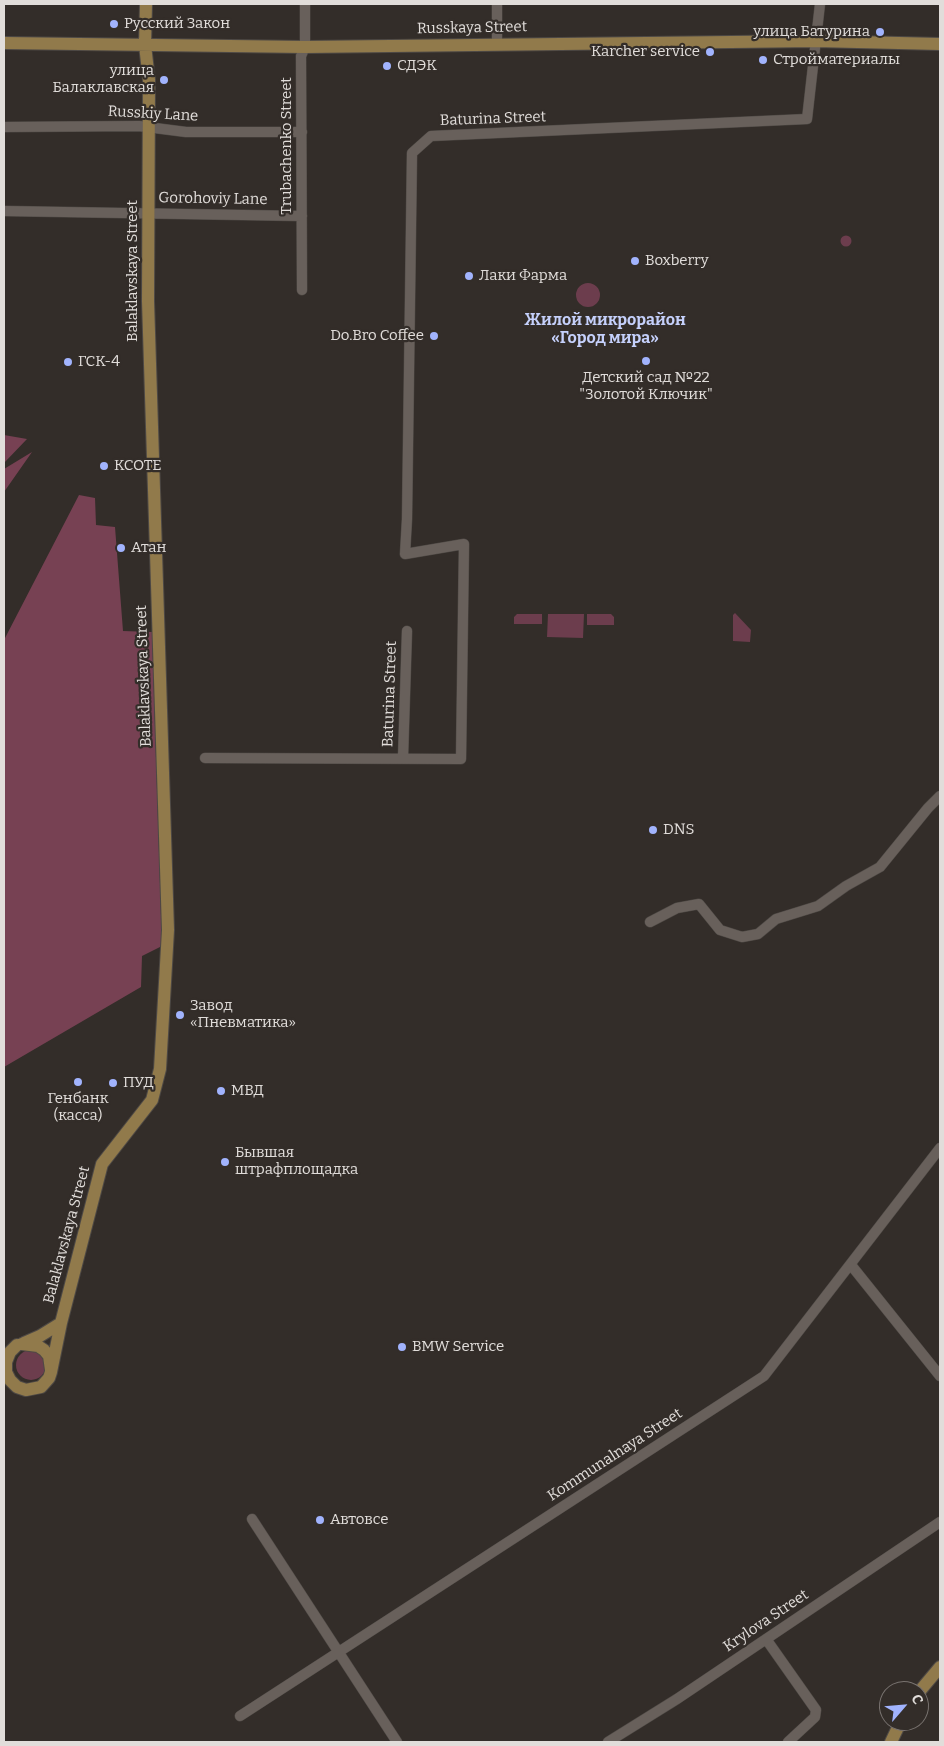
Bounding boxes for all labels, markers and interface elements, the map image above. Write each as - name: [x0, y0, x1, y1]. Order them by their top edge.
- place label: Русский Закон: [124, 15, 230, 33]
- marker: Русский Закон: [108, 18, 120, 30]
- street label: Russkaya Street: [417, 18, 527, 38]
- place label: улица Батурина: [753, 23, 870, 41]
- marker: улица Батурина: [874, 26, 886, 38]
- place label: Karcher service: [591, 43, 700, 61]
- marker: Karcher service: [704, 46, 716, 58]
- place label: Стройматериалы: [773, 51, 900, 69]
- marker: Стройматериалы: [757, 54, 769, 66]
- place label: СДЭК: [397, 57, 437, 75]
- marker: СДЭК: [381, 60, 393, 72]
- place label: улица Балаклавская: [52, 62, 154, 97]
- marker: улица Балаклавская: [158, 74, 170, 86]
- street label: Trubachenko Street: [278, 77, 296, 215]
- street label: Russkiy Lane: [107, 103, 199, 125]
- street label: Baturina Street: [440, 108, 546, 130]
- street label: Gorohoviy Lane: [158, 189, 268, 209]
- street label: Balaklavskaya Street: [124, 200, 142, 342]
- place label: Boxberry: [645, 252, 709, 270]
- marker: Boxberry: [629, 255, 641, 267]
- place label: Лаки Фарма: [479, 267, 567, 285]
- marker: Лаки Фарма: [463, 270, 475, 282]
- district label: Жилой микрорайон «Город мира»: [524, 311, 686, 349]
- place label: Do.Bro Coffee: [330, 327, 424, 345]
- marker: Do.Bro Coffee: [428, 330, 440, 342]
- place label: ГСК-4: [78, 353, 120, 371]
- marker: Детский сад №22 "Золотой Ключик": [640, 355, 652, 367]
- marker: ГСК-4: [62, 356, 74, 368]
- place label: Детский сад №22 "Золотой Ключик": [579, 369, 713, 404]
- place label: KCOTE: [114, 457, 162, 475]
- marker: KCOTE: [98, 460, 110, 472]
- place label: Атан: [131, 539, 166, 557]
- marker: Атан: [115, 542, 127, 554]
- street label: Balaklavskaya Street: [133, 605, 155, 747]
- street label: Baturina Street: [379, 641, 401, 747]
- place label: DNS: [663, 821, 694, 839]
- marker: DNS: [647, 824, 659, 836]
- place label: Завод «Пневматика»: [190, 997, 296, 1032]
- marker: Завод «Пневматика»: [174, 1009, 186, 1021]
- place label: ПУД: [123, 1074, 154, 1092]
- marker: Генбанк (касса): [72, 1076, 84, 1088]
- marker: ПУД: [107, 1077, 119, 1089]
- place label: МВД: [231, 1082, 264, 1100]
- marker: МВД: [215, 1085, 227, 1097]
- place label: Генбанк (касса): [47, 1090, 109, 1125]
- place label: Бывшая штрафплощадка: [235, 1144, 358, 1179]
- marker: Бывшая штрафплощадка: [219, 1156, 231, 1168]
- street label: Balaklavskaya Street: [40, 1164, 94, 1306]
- place label: BMW Service: [412, 1338, 504, 1356]
- marker: BMW Service: [396, 1341, 408, 1353]
- street label: Kommunalnaya Street: [544, 1405, 686, 1505]
- place label: Автовсе: [330, 1511, 388, 1529]
- marker: Автовсе: [314, 1514, 326, 1526]
- street label: Krylova Street: [720, 1586, 812, 1656]
- north arrow: [879, 1681, 929, 1731]
- text: С: [907, 1692, 927, 1707]

